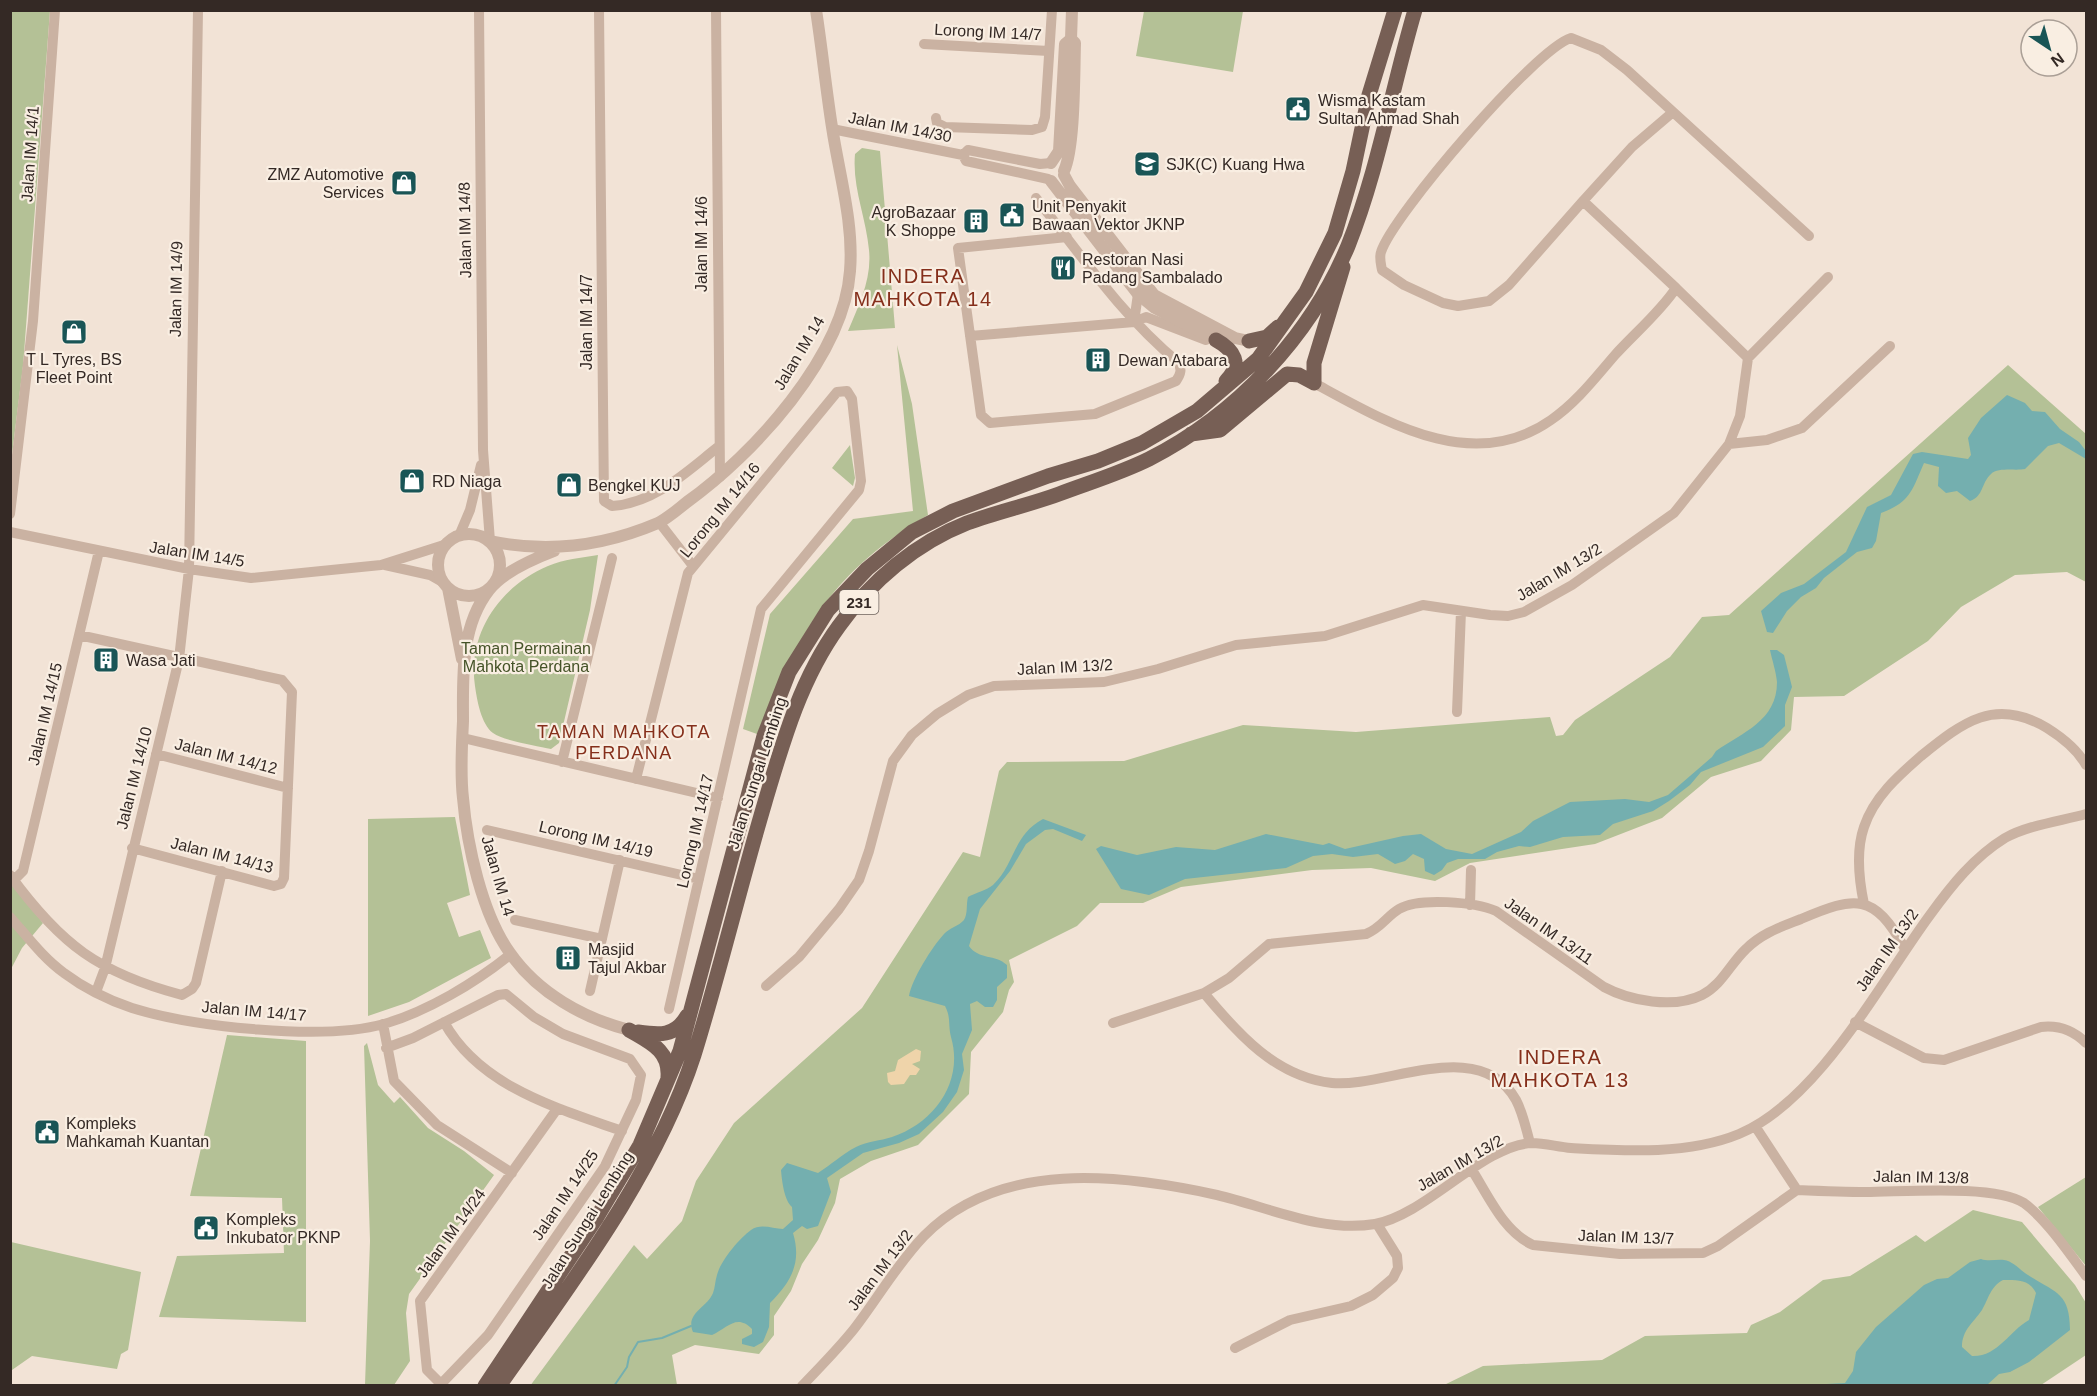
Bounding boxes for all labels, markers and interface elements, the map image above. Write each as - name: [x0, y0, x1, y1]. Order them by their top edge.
- north arrow: [2019, 18, 2079, 78]
- street label: Lorong IM 14/7: [934, 21, 1042, 43]
- text: N: [2048, 49, 2067, 70]
- place label: Wisma Kastam Sultan Ahmad Shah: [1318, 92, 1459, 127]
- public building icon: Wisma Kastam Sultan Ahmad Shah: [1283, 94, 1313, 124]
- street label: Jalan IM 14/1: [18, 105, 42, 203]
- street label: Jalan IM 14/30: [847, 109, 953, 145]
- school or university icon: SJK(C) Kuang Hwa: [1132, 149, 1162, 179]
- place label: SJK(C) Kuang Hwa: [1166, 156, 1305, 173]
- place label: ZMZ Automotive Services: [268, 166, 384, 201]
- shop icon: ZMZ Automotive Services: [389, 168, 419, 198]
- street label: Jalan IM 14/8: [456, 182, 474, 278]
- street label: Jalan IM 14/6: [693, 196, 710, 292]
- place label: Unit Penyakit Bawaan Vektor JKNP: [1032, 198, 1185, 233]
- public building icon: Unit Penyakit Bawaan Vektor JKNP: [997, 200, 1027, 230]
- place label: AgroBazaar K Shoppe: [872, 204, 957, 239]
- building icon: AgroBazaar K Shoppe: [961, 206, 991, 236]
- street label: Jalan IM 14/9: [167, 241, 185, 337]
- place label: Restoran Nasi Padang Sambalado: [1082, 251, 1223, 286]
- restaurant icon: Restoran Nasi Padang Sambalado: [1048, 253, 1078, 283]
- district label: INDERA MAHKOTA 14: [853, 265, 993, 310]
- street label: Jalan IM 14/7: [578, 274, 595, 370]
- street label: Jalan IM 14: [770, 313, 828, 393]
- shop icon: T L Tyres, BS Fleet Point: [59, 317, 89, 347]
- building icon: Dewan Atabara: [1083, 345, 1113, 375]
- place label: T L Tyres, BS Fleet Point: [26, 351, 122, 386]
- place label: Dewan Atabara: [1118, 352, 1228, 369]
- street label: Lorong IM 14/16: [677, 459, 763, 561]
- shop icon: RD Niaga: [397, 466, 427, 496]
- shop icon: Bengkel KUJ: [554, 470, 584, 500]
- place label: RD Niaga: [432, 473, 501, 490]
- place label: Bengkel KUJ: [588, 477, 681, 494]
- street label: Jalan IM 14/5: [148, 538, 246, 570]
- street label: Jalan IM 13/2: [1513, 540, 1605, 604]
- road number: 231: [840, 590, 878, 614]
- park label: Taman Permainan Mahkota Perdana: [461, 640, 591, 675]
- building icon: Wasa Jati: [91, 645, 121, 675]
- place label: Wasa Jati: [126, 652, 196, 669]
- street label: Jalan IM 13/2: [1017, 656, 1114, 678]
- street label: Jalan IM 14/15: [25, 661, 65, 767]
- street label: Jalan Sungai Lembing: [724, 695, 790, 851]
- district label: TAMAN MAHKOTA PERDANA: [537, 722, 711, 763]
- street label: Jalan IM 14/10: [113, 725, 155, 831]
- street label: Jalan IM 14/12: [173, 735, 279, 777]
- street label: Lorong IM 14/17: [674, 772, 716, 890]
- street label: Lorong IM 14/19: [537, 818, 655, 860]
- street label: Jalan IM 14/13: [169, 834, 275, 876]
- street label: Jalan IM 14: [478, 834, 518, 918]
- street label: Jalan IM 13/11: [1502, 894, 1596, 968]
- street label: Jalan IM 13/2: [1852, 906, 1922, 994]
- place label: Masjid Tajul Akbar: [588, 941, 667, 976]
- building icon: Masjid Tajul Akbar: [553, 943, 583, 973]
- street label: Jalan IM 14/17: [201, 998, 307, 1024]
- district label: INDERA MAHKOTA 13: [1490, 1046, 1630, 1091]
- place label: Kompleks Mahkamah Kuantan: [66, 1115, 209, 1150]
- public building icon: Kompleks Mahkamah Kuantan: [32, 1117, 62, 1147]
- street label: Jalan IM 13/2: [1414, 1132, 1506, 1194]
- street label: Jalan IM 14/25: [529, 1147, 601, 1243]
- street label: Jalan Sungai Lembing: [538, 1148, 636, 1292]
- street label: Jalan IM 13/8: [1873, 1168, 1969, 1186]
- street label: Jalan IM 14/24: [413, 1185, 489, 1280]
- place label: Kompleks Inkubator PKNP: [226, 1211, 341, 1246]
- public building icon: Kompleks Inkubator PKNP: [191, 1213, 221, 1243]
- street label: Jalan IM 13/2: [844, 1226, 916, 1313]
- street label: Jalan IM 13/7: [1578, 1227, 1674, 1247]

